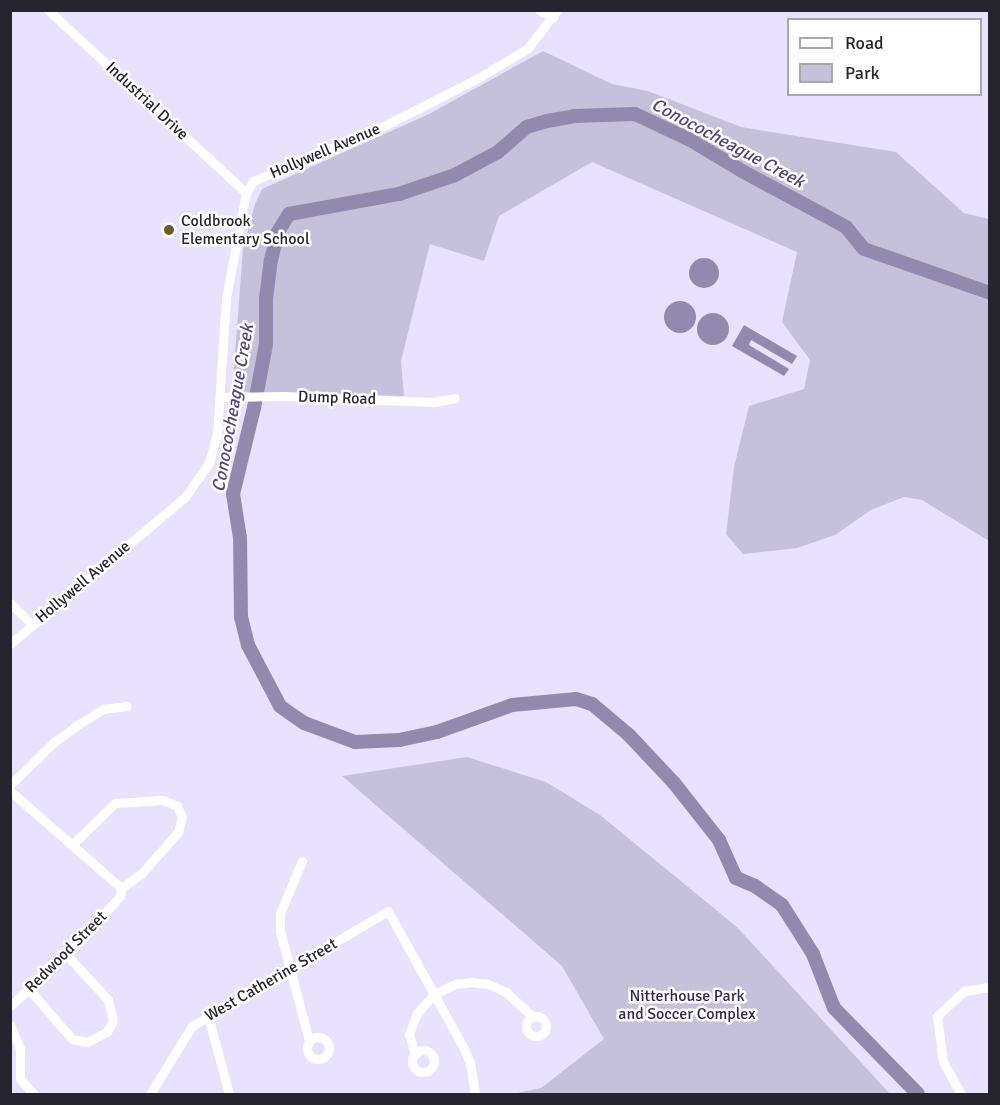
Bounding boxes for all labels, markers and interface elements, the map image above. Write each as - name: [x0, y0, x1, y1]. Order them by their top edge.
- legend: [787, 18, 982, 96]
- text: Road: [845, 32, 884, 54]
- street label: Industrial Drive: [102, 58, 192, 144]
- text: Park: [845, 62, 880, 84]
- water label: Conococheague Creek: [648, 94, 808, 192]
- street label: Hollywell Avenue: [267, 119, 383, 183]
- place label: Coldbrook Elementary School: [181, 211, 310, 249]
- marker: Coldbrook Elementary School: [162, 223, 176, 237]
- water label: Conococheague Creek: [208, 322, 258, 494]
- street label: Dump Road: [298, 387, 376, 409]
- street label: Hollywell Avenue: [32, 537, 134, 627]
- street label: Redwood Street: [21, 907, 111, 997]
- street label: West Catherine Street: [202, 934, 340, 1026]
- park label: Nitterhouse Park and Soccer Complex: [618, 986, 756, 1024]

